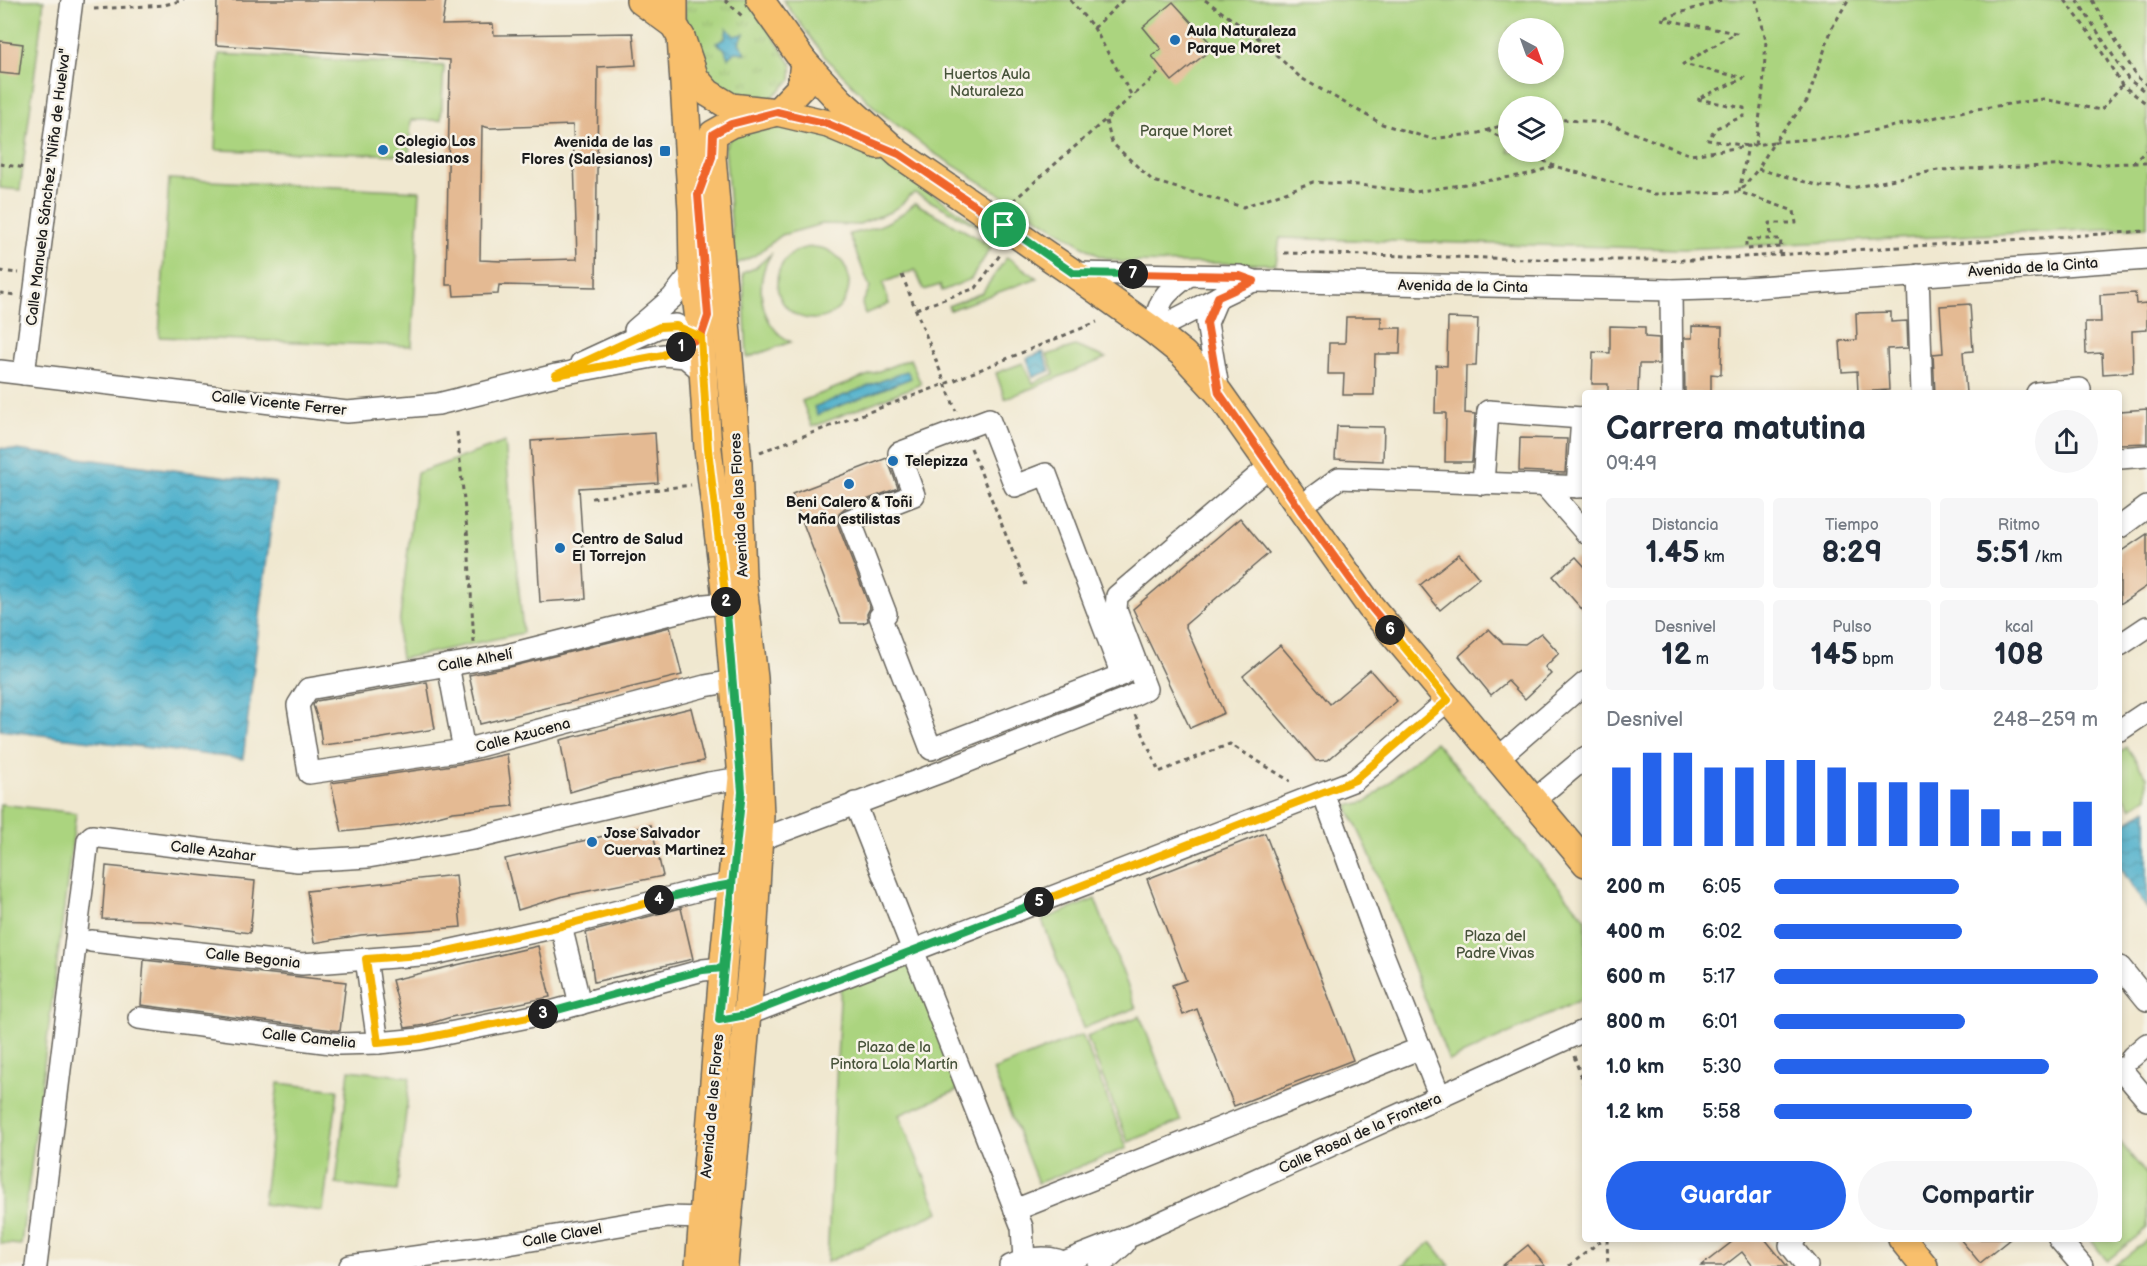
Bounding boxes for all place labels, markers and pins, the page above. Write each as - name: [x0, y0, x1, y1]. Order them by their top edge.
- place label: Aula Naturaleza Parque Moret: [1186, 22, 1296, 58]
- marker: Aula Naturaleza Parque Moret: [1168, 33, 1182, 47]
- place label: Colegio Los Salesianos: [395, 132, 476, 168]
- place label: Avenida de las Flores (Salesianos): [521, 133, 653, 169]
- marker: Colegio Los Salesianos: [376, 143, 390, 157]
- marker: Avenida de las Flores (Salesianos): [658, 144, 672, 158]
- pin: [978, 199, 1029, 250]
- pin: 7: [1118, 259, 1148, 289]
- pin: 1: [666, 332, 696, 362]
- place label: Telepizza: [905, 452, 968, 471]
- marker: Telepizza: [886, 454, 900, 468]
- marker: Beni Calero & Toñi Maña estilistas: [842, 477, 856, 491]
- place label: Beni Calero & Toñi Maña estilistas: [786, 493, 912, 529]
- place label: Centro de Salud El Torrejon: [572, 530, 683, 566]
- marker: Centro de Salud El Torrejon: [553, 541, 567, 555]
- pin: 2: [711, 587, 741, 617]
- pin: 6: [1375, 615, 1405, 645]
- place label: Jose Salvador Cuervas Martinez: [604, 824, 726, 860]
- marker: Jose Salvador Cuervas Martinez: [585, 835, 599, 849]
- pin: 4: [644, 885, 674, 915]
- pin: 5: [1024, 887, 1054, 917]
- pin: 3: [528, 999, 558, 1029]

